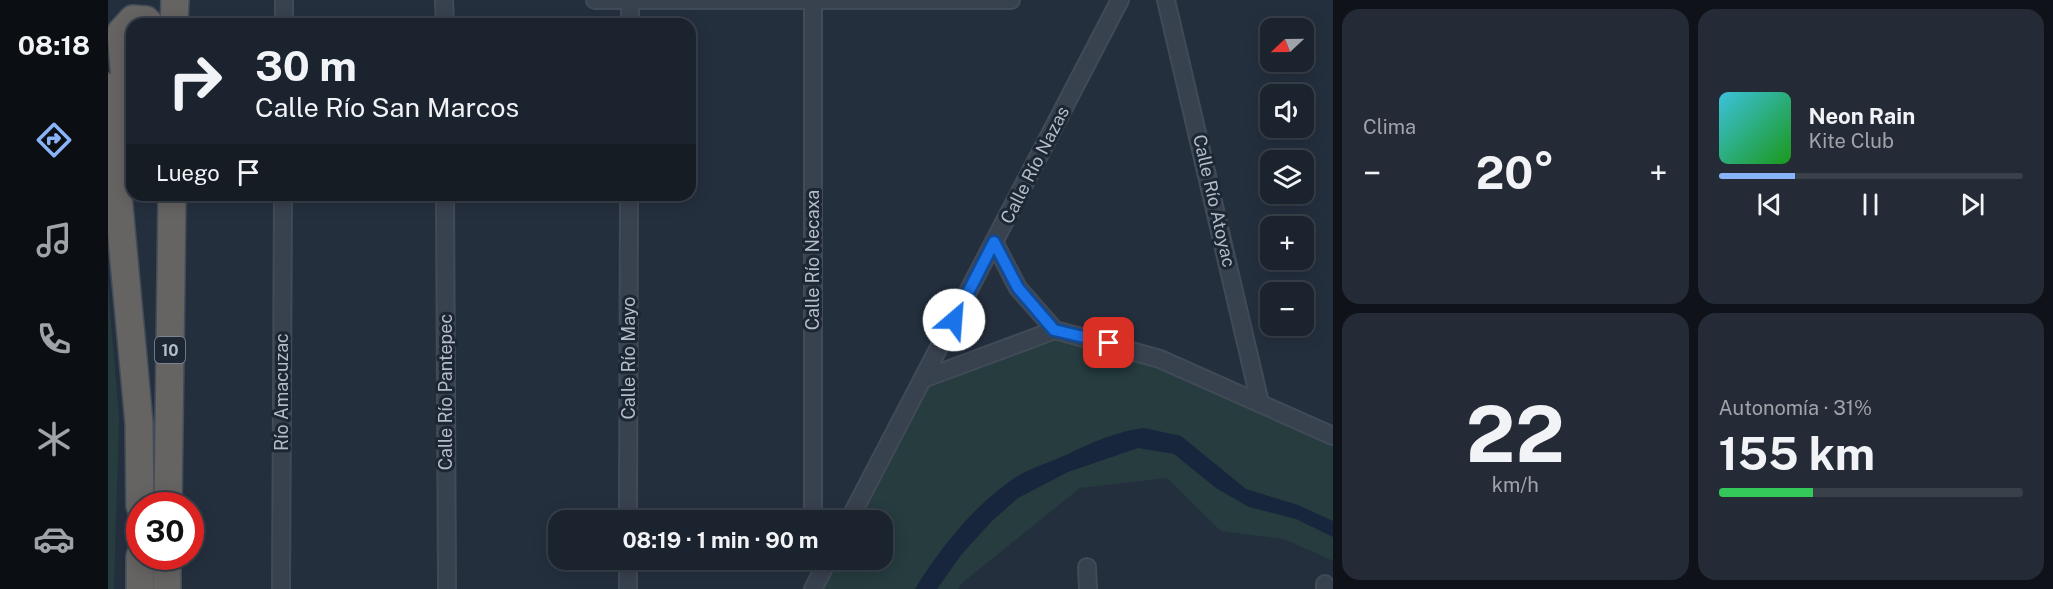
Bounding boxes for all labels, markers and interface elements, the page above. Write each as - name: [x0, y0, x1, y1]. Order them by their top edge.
- north arrow: [1260, 18, 1314, 72]
- map controls: [1260, 18, 1314, 336]
- text: 08:18: [18, 29, 90, 61]
- text: 30 m: [255, 41, 357, 90]
- icon: right: [156, 42, 234, 120]
- button: sound: [1260, 84, 1314, 138]
- text: Calle Río San Marcos: [255, 91, 519, 123]
- street label: Calle Río Nazas: [996, 103, 1073, 227]
- text: Neon Rain: [1809, 103, 1915, 129]
- text: Clima: [1363, 115, 1416, 139]
- icon: directions: [33, 119, 75, 161]
- text: Kite Club: [1809, 129, 1894, 153]
- street label: Calle Río Atoyac: [1189, 133, 1240, 269]
- text: 20°: [1476, 146, 1555, 199]
- button: layers: [1260, 150, 1314, 204]
- text: −: [1363, 154, 1381, 192]
- text: +: [1649, 154, 1667, 192]
- icon: arrive: [232, 156, 265, 189]
- text: Luego: [156, 160, 220, 186]
- icon: previous: [1753, 188, 1786, 221]
- icon: pause: [1854, 188, 1887, 221]
- icon: next: [1956, 188, 1989, 221]
- street label: Calle Río Necaxa: [802, 190, 823, 330]
- button: +: [1260, 216, 1314, 270]
- icon: music: [33, 219, 75, 261]
- button: −: [1260, 282, 1314, 336]
- position arrow: [922, 288, 986, 352]
- street label: Calle Río Mayo: [618, 297, 639, 419]
- street label: Calle Río Pantepec: [435, 314, 456, 470]
- pin: [1083, 317, 1134, 368]
- icon: phone: [33, 318, 75, 360]
- icon: arrive: [1092, 326, 1125, 359]
- street label: Río Amacuzac: [271, 333, 292, 451]
- road number: 10: [155, 337, 185, 363]
- text: 22: [1466, 388, 1565, 480]
- text: Autonomía · 31%: [1719, 396, 1872, 420]
- icon: climate: [33, 418, 75, 460]
- text: 155 km: [1719, 427, 1875, 480]
- text: km/h: [1492, 473, 1539, 497]
- speed limit sign: 30: [126, 492, 204, 570]
- icon: car: [33, 518, 75, 560]
- text: 08:19 · 1 min · 90 m: [622, 527, 819, 553]

